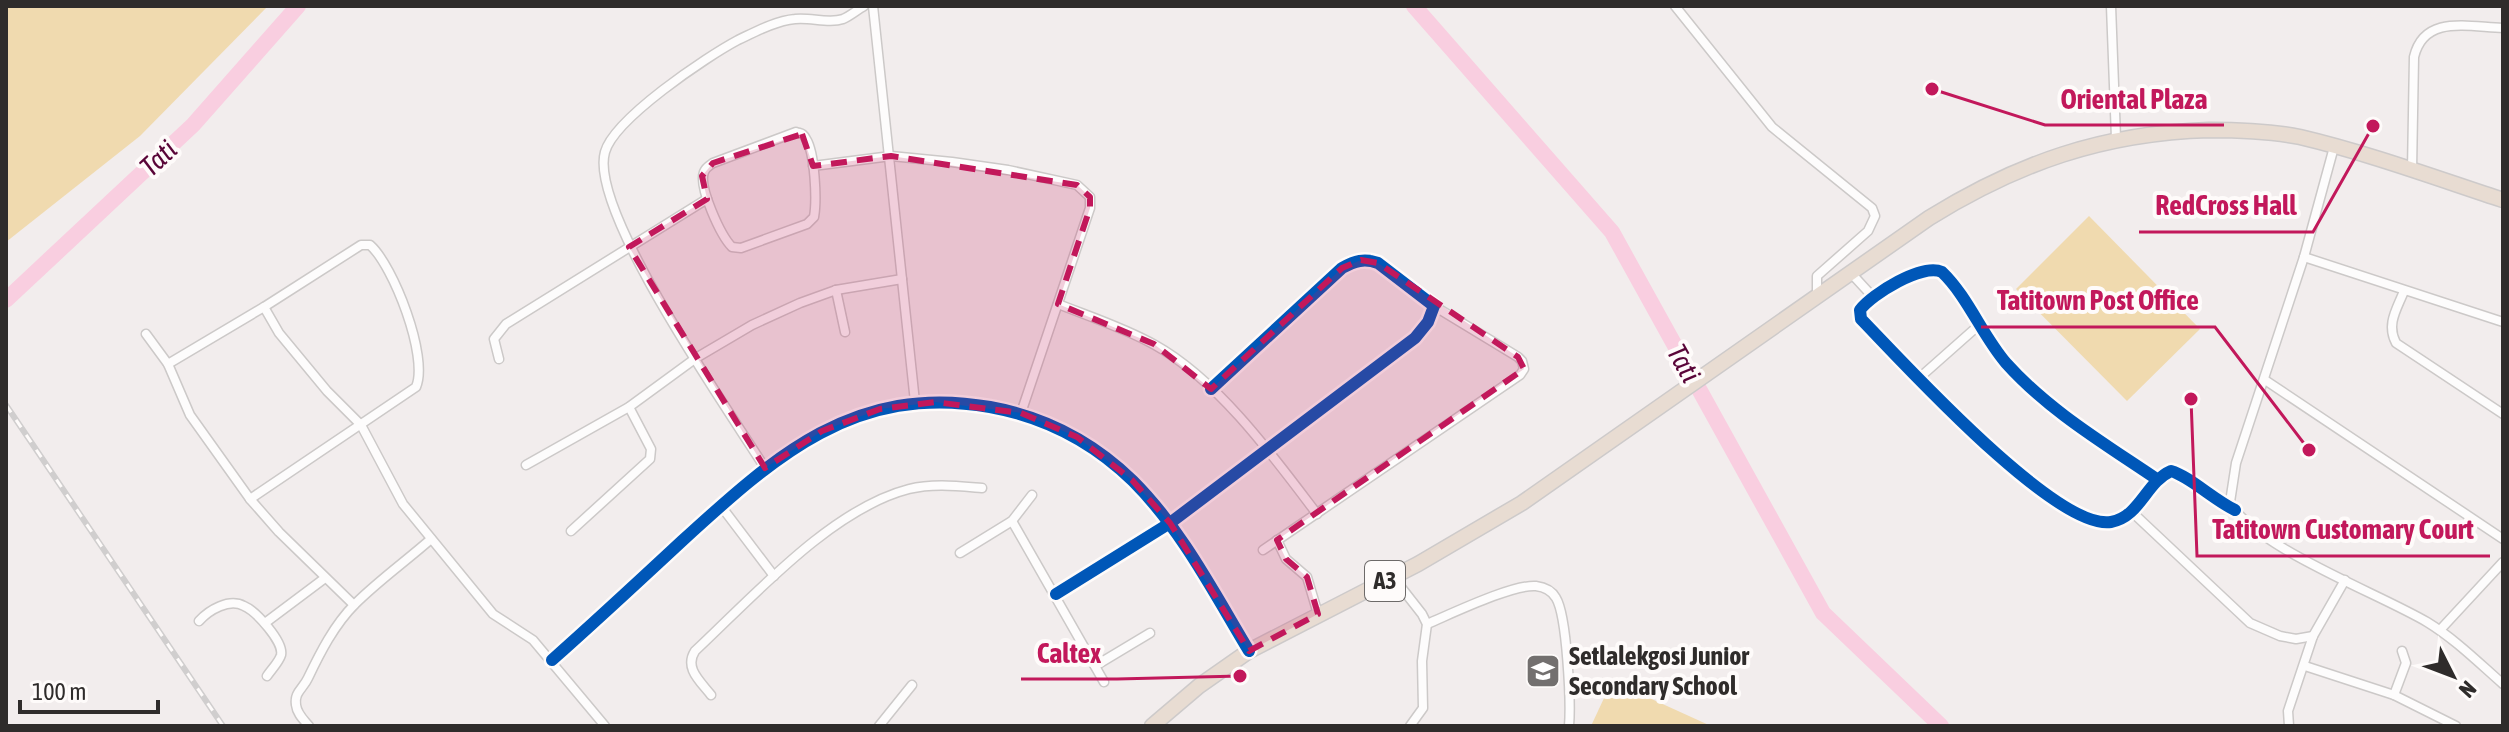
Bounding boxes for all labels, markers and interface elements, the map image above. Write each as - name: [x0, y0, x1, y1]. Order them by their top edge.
- callout: Oriental Plaza: [2045, 73, 2224, 125]
- text: Oriental Plaza: [2061, 83, 2207, 115]
- water label: Tati: [133, 133, 183, 183]
- callout: RedCross Hall: [2139, 180, 2313, 232]
- text: RedCross Hall: [2155, 189, 2297, 221]
- callout: Tatitown Post Office: [1981, 275, 2215, 327]
- text: Tatitown Post Office: [1997, 284, 2199, 316]
- water label: Tati: [1661, 339, 1707, 387]
- callout: Tatitown Customary Court: [2197, 504, 2490, 556]
- text: Tatitown Customary Court: [2212, 513, 2474, 545]
- road number: A3: [1365, 561, 1405, 601]
- callout: Caltex: [1021, 627, 1117, 679]
- north arrow: [2413, 636, 2493, 716]
- text: Caltex: [1037, 637, 1101, 669]
- place label: Setlalekgosi Junior Secondary School: [1569, 641, 1750, 701]
- school or university icon: Setlalekgosi Junior Secondary School: [1524, 652, 1562, 690]
- scale bar: [20, 664, 158, 714]
- text: N: [2454, 676, 2482, 703]
- text: 100 m: [32, 678, 86, 705]

